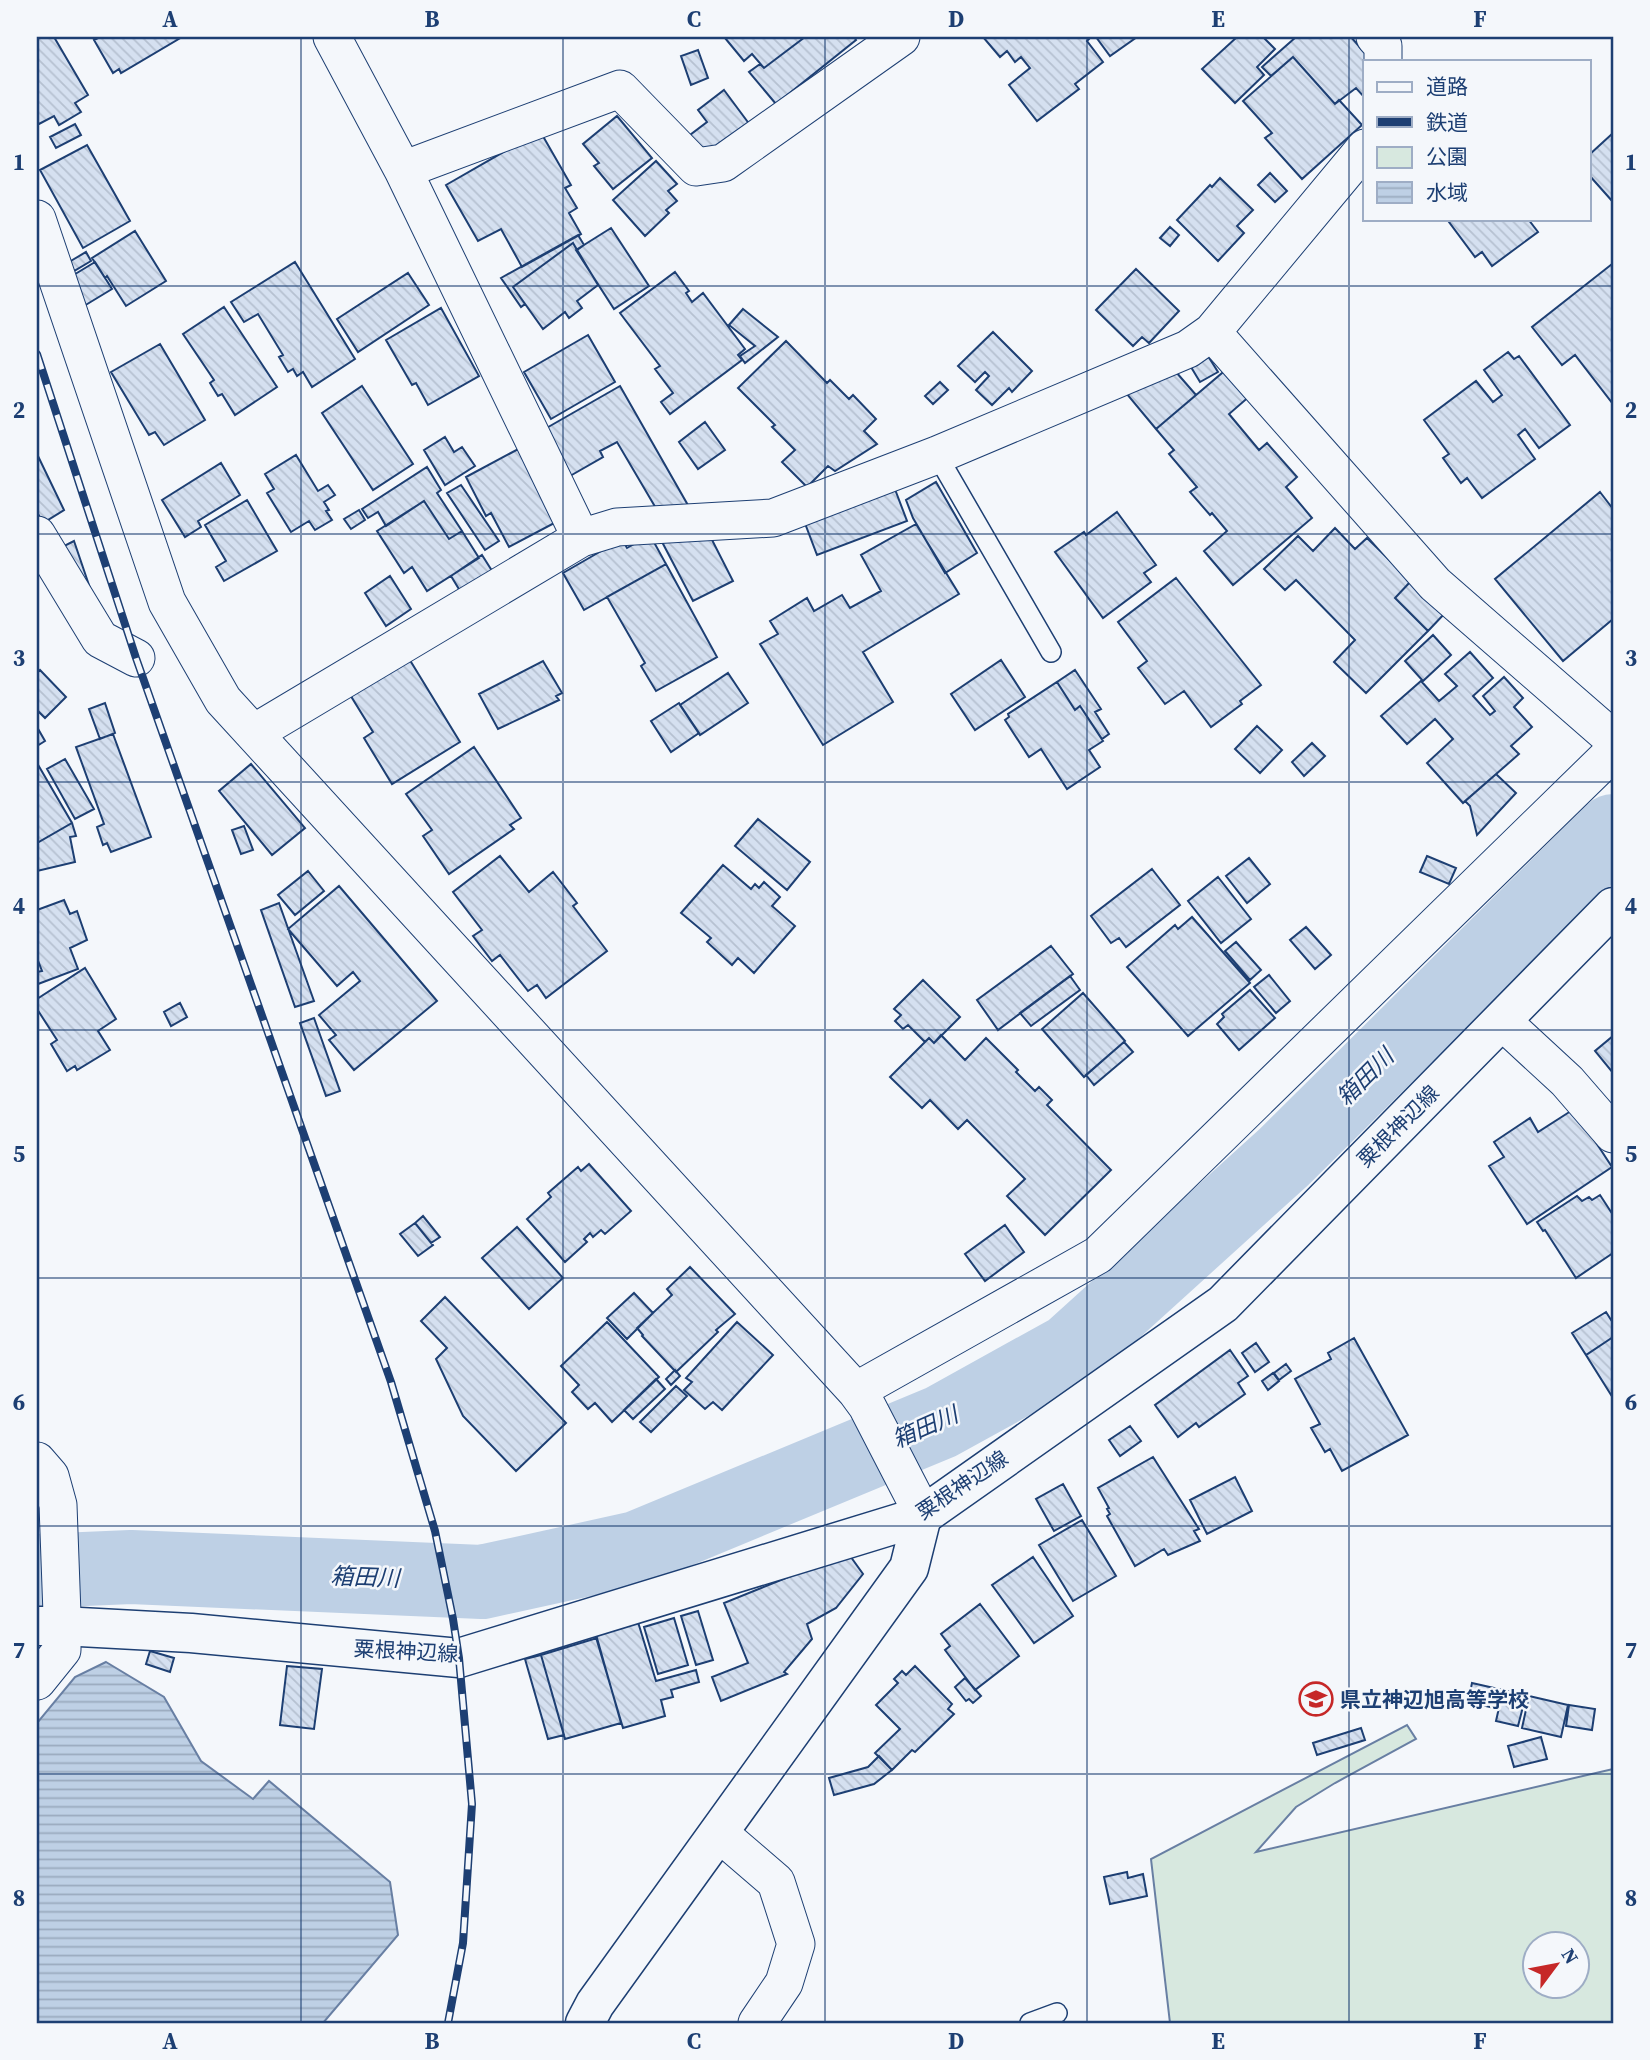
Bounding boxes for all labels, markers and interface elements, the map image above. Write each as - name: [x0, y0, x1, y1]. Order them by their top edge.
- text: A: [162, 3, 178, 35]
- text: B: [425, 3, 440, 35]
- text: C: [687, 3, 701, 35]
- text: D: [948, 3, 964, 35]
- text: E: [1211, 3, 1225, 35]
- text: F: [1473, 3, 1487, 35]
- legend: [1363, 60, 1590, 220]
- text: 道路: [1426, 72, 1468, 101]
- text: 鉄道: [1426, 108, 1468, 137]
- text: 公園: [1426, 142, 1468, 171]
- text: 1: [13, 146, 25, 178]
- text: 1: [1625, 146, 1637, 178]
- text: 水域: [1426, 178, 1468, 207]
- text: 2: [13, 394, 25, 426]
- text: 2: [1625, 394, 1637, 426]
- text: 3: [13, 642, 25, 674]
- text: 3: [1625, 642, 1637, 674]
- text: 4: [13, 890, 25, 922]
- text: 4: [1625, 890, 1637, 922]
- water label: 箱田川: [1329, 1039, 1403, 1113]
- street label: 粟根神辺線: [1351, 1079, 1445, 1173]
- text: 5: [13, 1138, 25, 1170]
- text: 5: [1625, 1138, 1637, 1170]
- text: 6: [13, 1386, 25, 1418]
- text: 6: [1625, 1386, 1637, 1418]
- water label: 箱田川: [887, 1397, 966, 1456]
- street label: 粟根神辺線: [910, 1444, 1014, 1526]
- water label: 箱田川: [330, 1560, 403, 1594]
- text: 7: [13, 1634, 25, 1666]
- street label: 粟根神辺線: [353, 1634, 459, 1668]
- text: 7: [1625, 1634, 1637, 1666]
- school or university icon: 県立神辺旭高等学校: [1297, 1680, 1335, 1718]
- place label: 県立神辺旭高等学校: [1340, 1685, 1529, 1714]
- text: 8: [13, 1882, 25, 1914]
- text: 8: [1625, 1882, 1637, 1914]
- north arrow: [1520, 1930, 1590, 2000]
- text: N: [1556, 1943, 1585, 1969]
- text: A: [162, 2025, 178, 2057]
- text: B: [425, 2025, 440, 2057]
- text: C: [687, 2025, 701, 2057]
- text: D: [948, 2025, 964, 2057]
- text: E: [1211, 2025, 1225, 2057]
- text: F: [1473, 2025, 1487, 2057]

